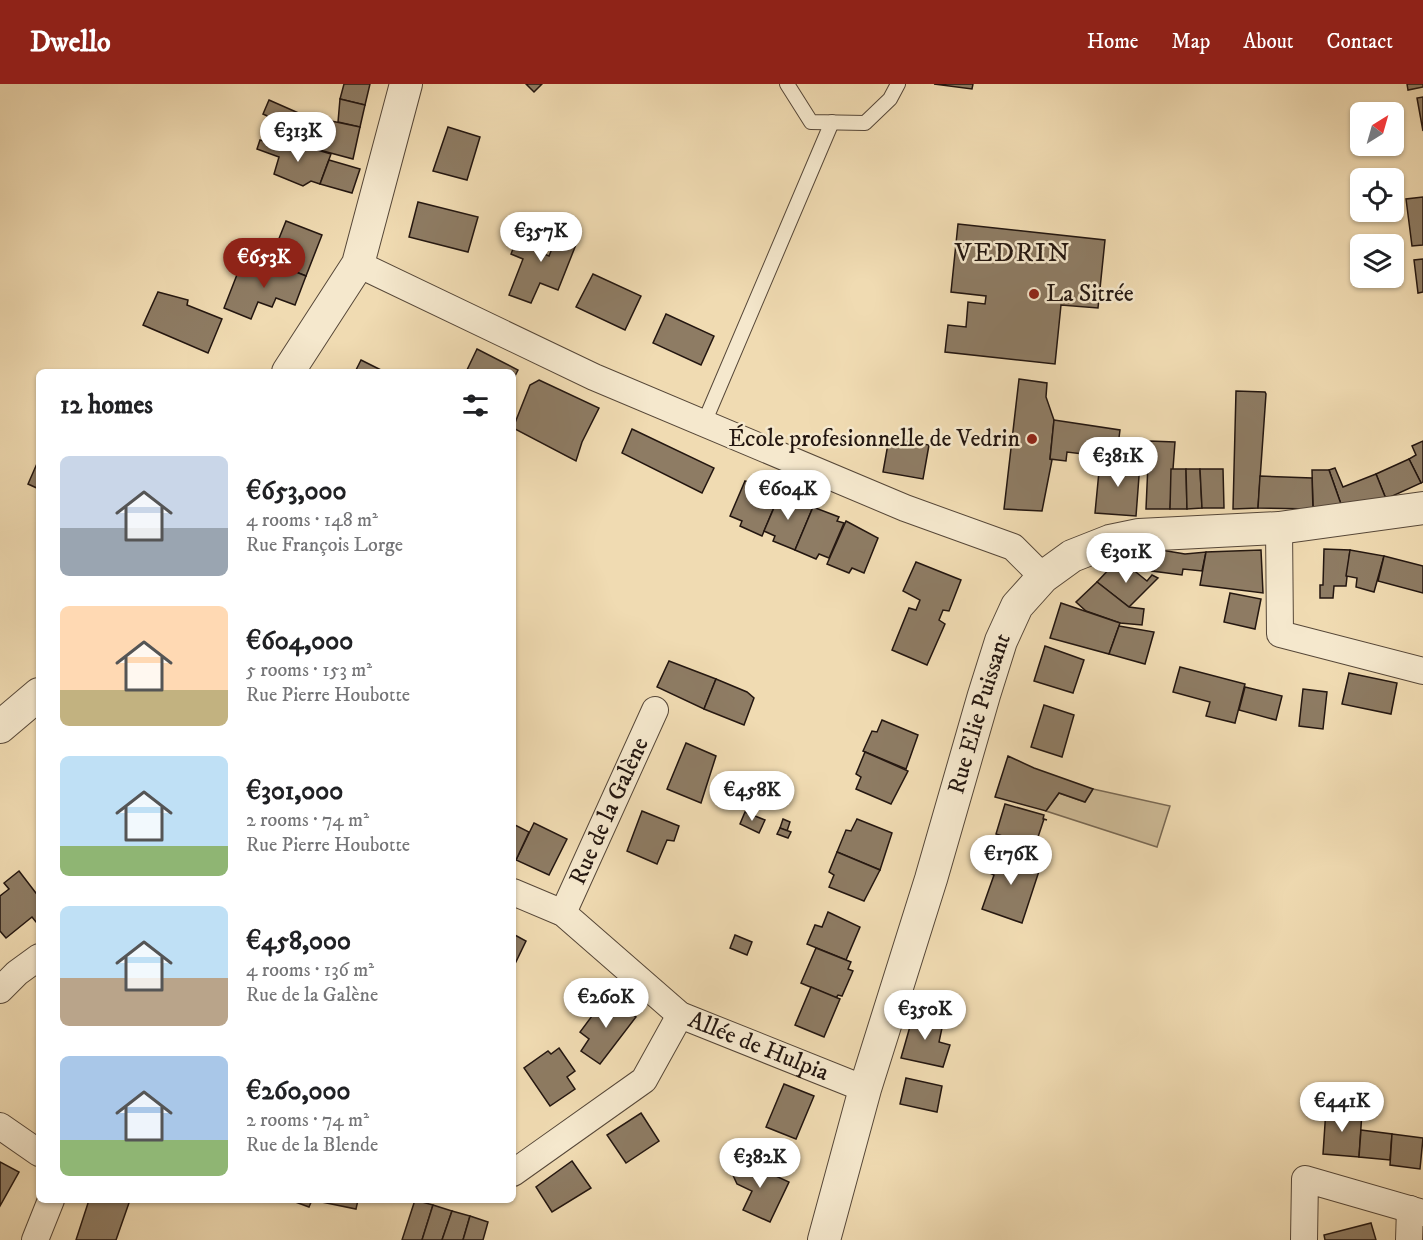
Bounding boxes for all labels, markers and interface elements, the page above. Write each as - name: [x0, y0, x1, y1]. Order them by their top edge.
- text: Dwello: [30, 25, 111, 60]
- text: Home: [1087, 29, 1139, 55]
- text: Map: [1172, 29, 1210, 55]
- text: About: [1243, 29, 1294, 55]
- text: Contact: [1327, 29, 1393, 55]
- north arrow: [1350, 102, 1404, 156]
- map controls: [1350, 102, 1404, 288]
- pin: €313K: [256, 112, 340, 163]
- text: €313K: [274, 119, 322, 144]
- button: locate: [1350, 168, 1404, 222]
- pin: €357K: [499, 212, 583, 263]
- text: €357K: [514, 219, 568, 244]
- button: layers: [1350, 234, 1404, 288]
- district label: VEDRIN: [954, 236, 1071, 270]
- pin: €653K: [222, 238, 306, 289]
- text: €653K: [237, 245, 291, 270]
- place label: La Sitrée: [1046, 279, 1134, 309]
- marker: La Sitrée: [1027, 287, 1041, 301]
- text: 12 homes: [60, 389, 153, 422]
- icon: filters: [459, 389, 492, 422]
- place label: École profesionnelle de Vedrin: [728, 424, 1020, 454]
- marker: École profesionnelle de Vedrin: [1025, 432, 1039, 446]
- pin: €381K: [1076, 437, 1160, 488]
- text: €381K: [1093, 444, 1143, 469]
- pin: €604K: [746, 470, 830, 521]
- text: €653,000: [246, 475, 346, 508]
- text: €604K: [759, 477, 817, 502]
- icon: home: [108, 480, 180, 552]
- text: 4 rooms · 148 m²: [246, 508, 378, 533]
- text: Rue François Lorge: [246, 533, 403, 558]
- pin: €301K: [1084, 533, 1168, 584]
- text: €301K: [1100, 540, 1152, 565]
- text: €604,000: [246, 625, 353, 658]
- street label: Rue Elie Puissant: [941, 628, 1018, 797]
- icon: home: [108, 630, 180, 702]
- text: 5 rooms · 153 m²: [246, 658, 372, 683]
- text: Rue Pierre Houbotte: [246, 683, 410, 708]
- street label: Rue de la Galène: [563, 732, 656, 889]
- pin: €458K: [710, 771, 794, 822]
- text: €301,000: [246, 775, 343, 808]
- text: €458K: [723, 778, 781, 803]
- icon: home: [108, 780, 180, 852]
- text: 2 rooms · 74 m²: [246, 808, 369, 833]
- text: Rue Pierre Houbotte: [246, 833, 410, 858]
- pin: €176K: [969, 835, 1053, 886]
- text: €176K: [984, 842, 1038, 867]
- text: €458,000: [246, 925, 351, 958]
- icon: home: [108, 930, 180, 1002]
- text: 4 rooms · 136 m²: [246, 958, 374, 983]
- pin: €260K: [564, 978, 648, 1029]
- text: Rue de la Galène: [246, 983, 378, 1008]
- text: €260K: [578, 985, 634, 1010]
- pin: €350K: [883, 990, 967, 1041]
- text: €350K: [898, 997, 952, 1022]
- street label: Allée de Hulpia: [684, 1005, 834, 1088]
- text: €260,000: [246, 1075, 351, 1108]
- icon: home: [108, 1080, 180, 1152]
- pin: €441K: [1300, 1082, 1384, 1133]
- text: €441K: [1314, 1089, 1370, 1114]
- text: 2 rooms · 74 m²: [246, 1108, 369, 1133]
- text: Rue de la Blende: [246, 1133, 378, 1158]
- pin: €382K: [718, 1138, 802, 1189]
- text: €382K: [733, 1145, 787, 1170]

